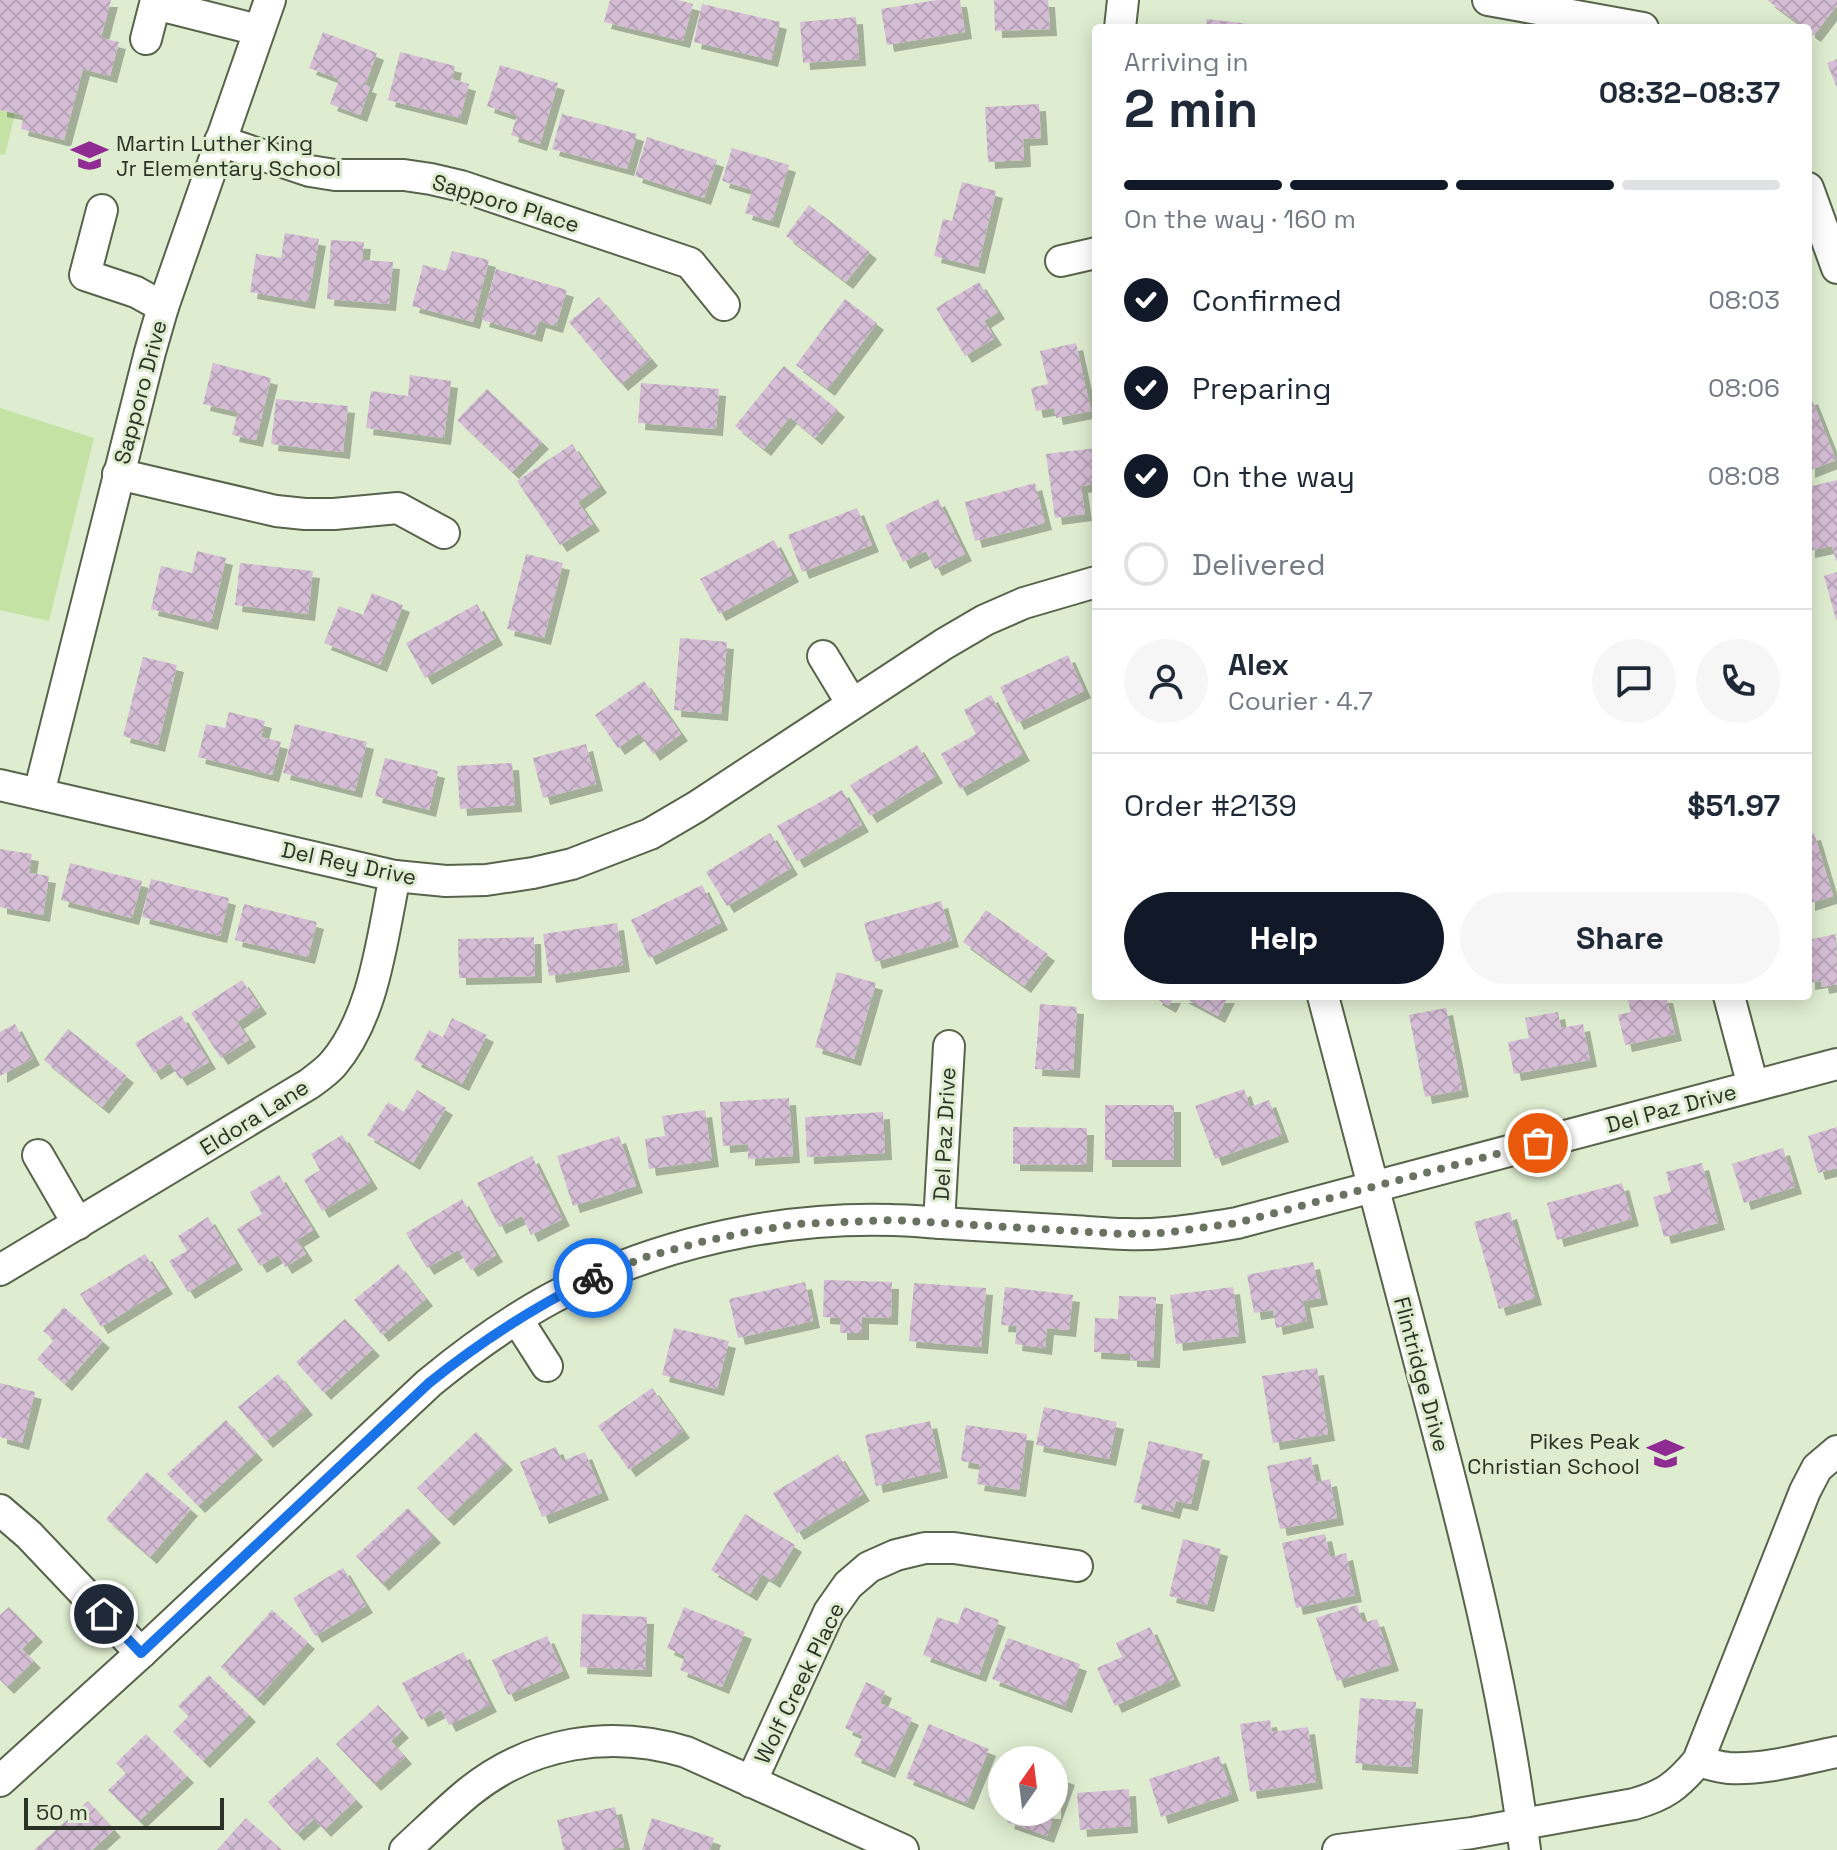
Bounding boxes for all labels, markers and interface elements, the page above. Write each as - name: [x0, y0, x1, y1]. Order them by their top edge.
- text: Arriving in: [1124, 45, 1248, 79]
- text: 08:32–08:37: [1599, 73, 1780, 112]
- text: 2 min: [1124, 76, 1258, 142]
- place label: Martin Luther King Jr Elementary School: [116, 129, 341, 182]
- school or university icon: Martin Luther King Jr Elementary School: [71, 137, 109, 175]
- street label: Sapporo Place: [429, 167, 583, 239]
- text: On the way · 160 m: [1124, 202, 1356, 236]
- icon: check: [1124, 278, 1168, 322]
- text: Confirmed: [1192, 281, 1342, 320]
- text: 08:03: [1708, 283, 1780, 317]
- street label: Sapporo Drive: [107, 317, 173, 467]
- icon: check: [1124, 366, 1168, 410]
- text: Preparing: [1192, 369, 1331, 408]
- text: 08:06: [1708, 371, 1780, 405]
- icon: check: [1124, 454, 1168, 498]
- text: On the way: [1192, 457, 1355, 496]
- text: 08:08: [1708, 459, 1780, 493]
- text: Delivered: [1192, 545, 1326, 584]
- button: person: [1124, 639, 1208, 723]
- button: chat: [1592, 639, 1676, 723]
- button: phone: [1696, 639, 1780, 723]
- text: Alex: [1228, 645, 1289, 684]
- text: Courier · 4.7: [1228, 684, 1373, 718]
- text: Order #2139: [1124, 786, 1297, 825]
- text: $51.97: [1687, 786, 1780, 825]
- street label: Del Rey Drive: [279, 835, 419, 891]
- button: Help: [1124, 892, 1444, 984]
- button: Share: [1460, 892, 1780, 984]
- street label: Del Paz Drive: [927, 1066, 961, 1202]
- street label: Eldora Lane: [194, 1073, 314, 1161]
- street label: Del Paz Drive: [1603, 1077, 1739, 1139]
- pin: [1504, 1109, 1572, 1177]
- icon: bag: [1516, 1121, 1560, 1165]
- courier: [553, 1238, 633, 1318]
- icon: bike: [571, 1256, 615, 1300]
- street label: Flintridge Drive: [1388, 1293, 1456, 1455]
- place label: Pikes Peak Christian School: [1467, 1427, 1640, 1480]
- school or university icon: Pikes Peak Christian School: [1647, 1435, 1685, 1473]
- pin: [70, 1580, 138, 1648]
- icon: home: [82, 1592, 126, 1636]
- street label: Wolf Creek Place: [748, 1598, 850, 1768]
- north arrow: [988, 1746, 1068, 1826]
- map controls: [988, 1746, 1068, 1826]
- scale bar: [24, 1794, 224, 1830]
- text: 50 m: [36, 1798, 88, 1826]

